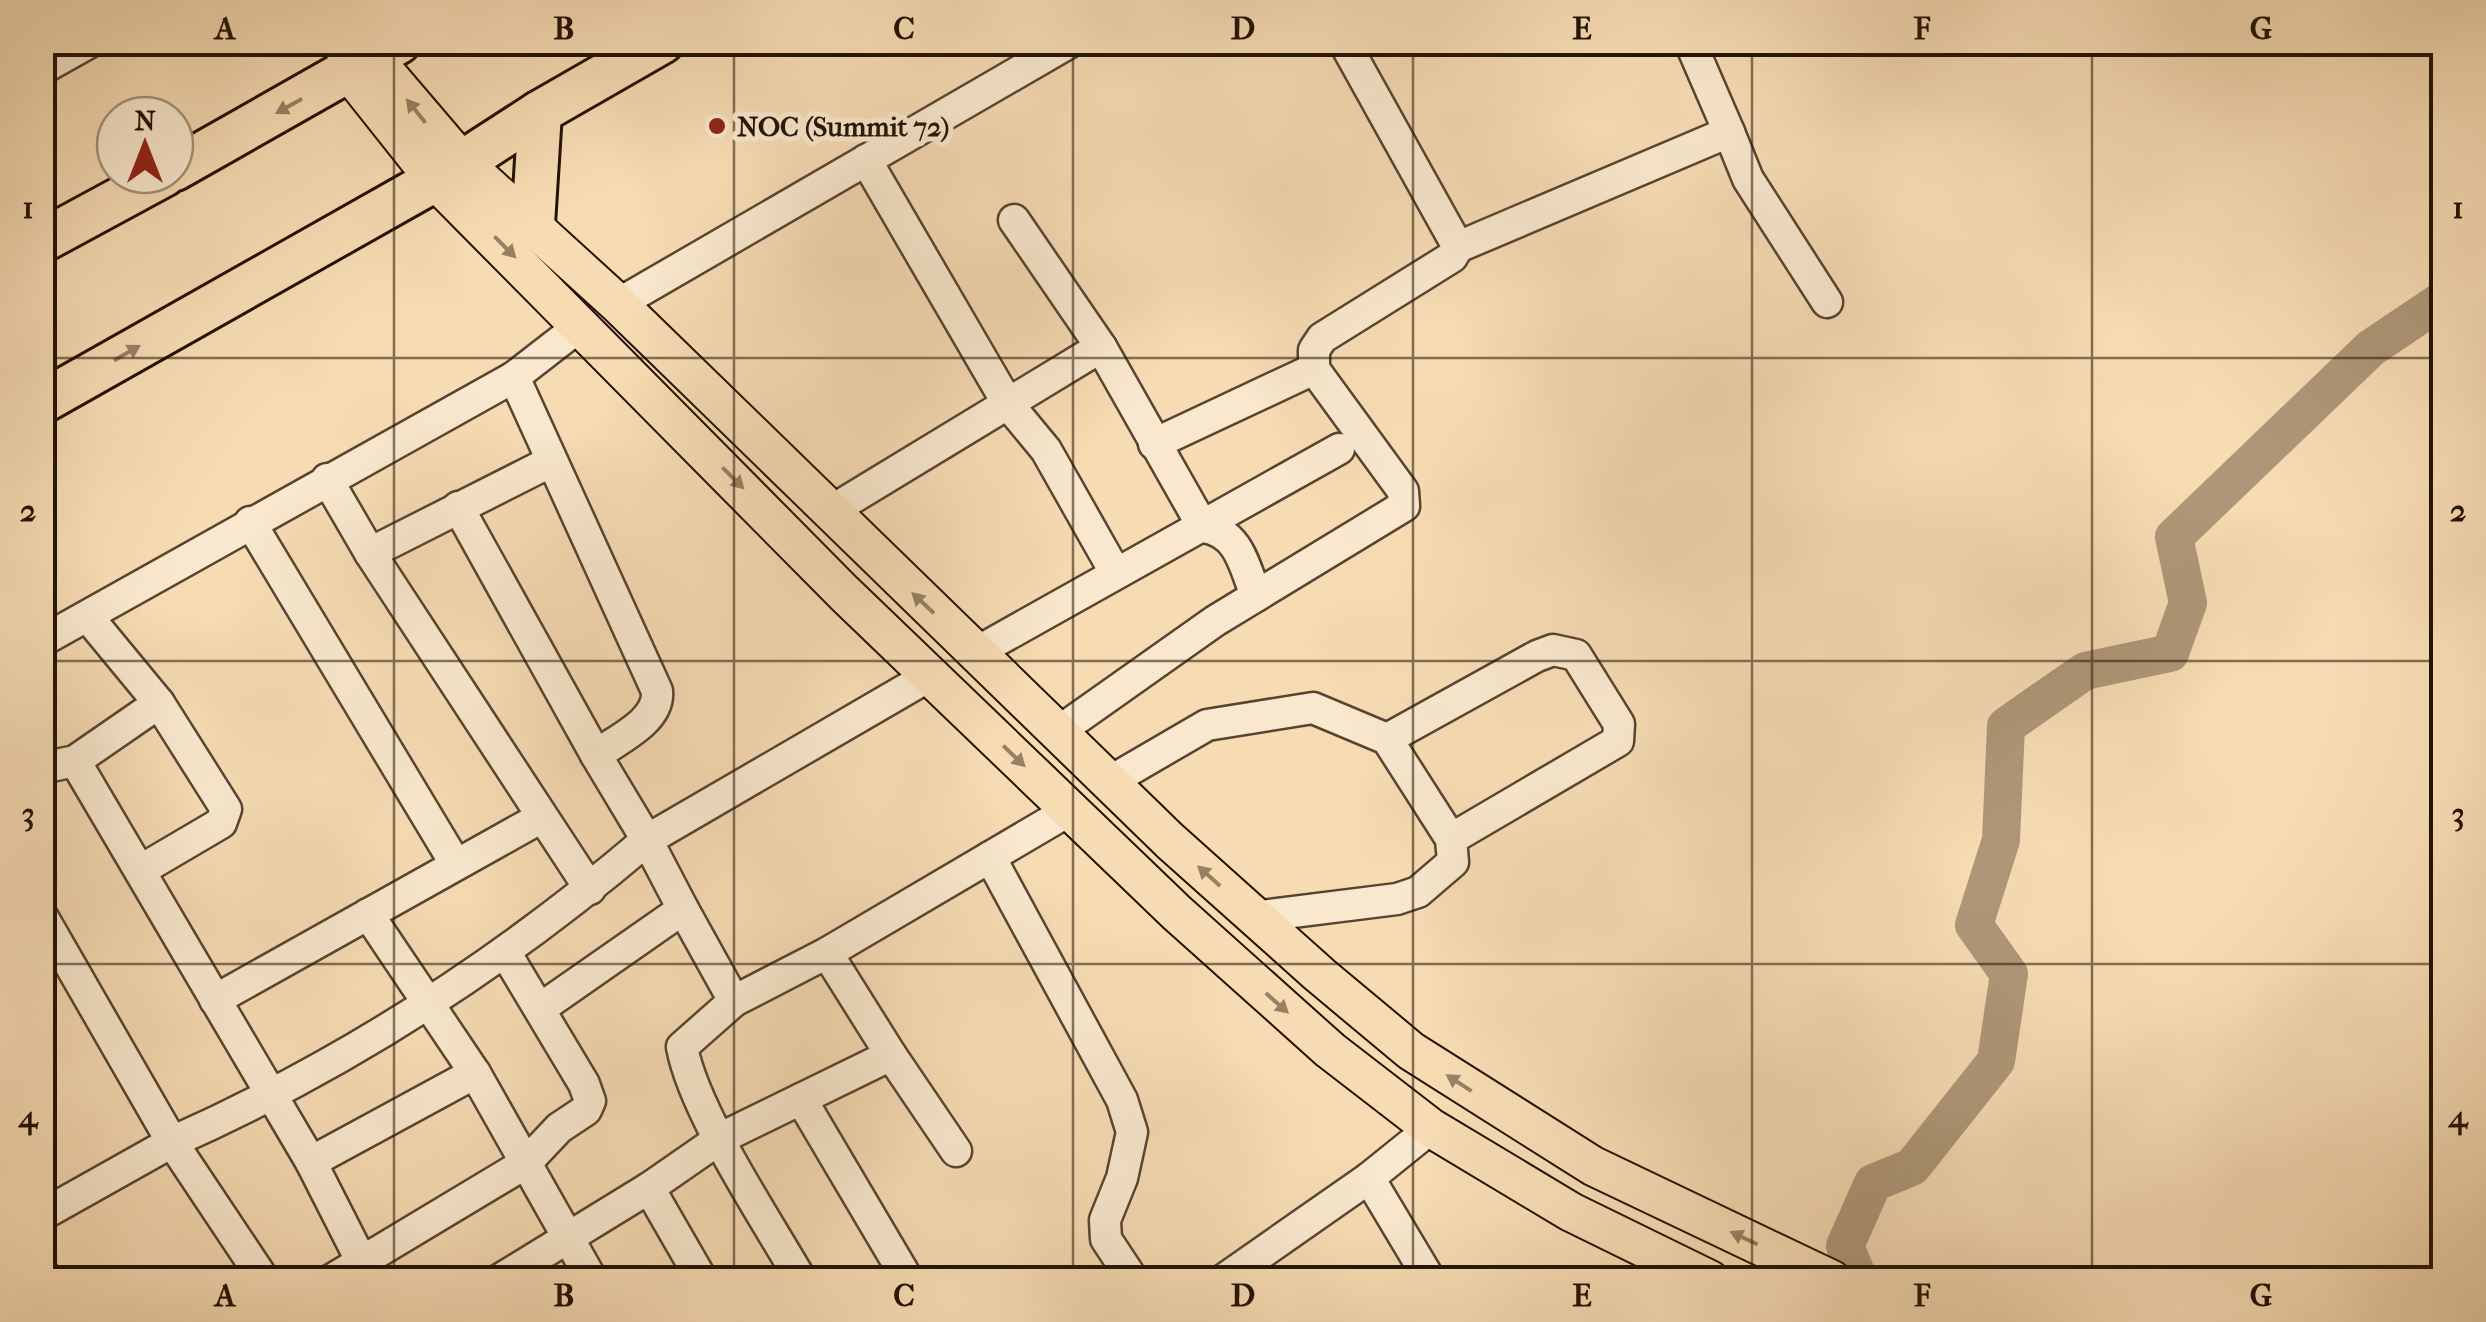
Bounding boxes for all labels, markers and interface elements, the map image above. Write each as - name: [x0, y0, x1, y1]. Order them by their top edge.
- text: A: [213, 10, 237, 47]
- text: B: [554, 10, 574, 47]
- text: C: [893, 10, 915, 47]
- text: D: [1231, 10, 1255, 47]
- text: E: [1572, 10, 1592, 47]
- text: F: [1913, 10, 1931, 47]
- text: G: [2250, 10, 2273, 47]
- north arrow: [95, 95, 195, 195]
- one-way arrow: [275, 97, 303, 115]
- one-way arrow: [406, 98, 427, 124]
- text: N: [134, 104, 156, 137]
- place label: NOC (Summit 72): [737, 110, 949, 143]
- marker: NOC (Summit 72): [706, 115, 728, 137]
- text: 1: [22, 189, 34, 226]
- text: 1: [2452, 189, 2464, 226]
- one-way arrow: [493, 234, 517, 258]
- one-way arrow: [113, 345, 141, 363]
- one-way arrow: [721, 466, 745, 490]
- text: 2: [20, 492, 36, 529]
- text: 2: [2450, 492, 2466, 529]
- one-way arrow: [911, 592, 935, 615]
- one-way arrow: [1002, 744, 1026, 767]
- text: 3: [21, 795, 35, 832]
- text: 3: [2451, 795, 2465, 832]
- one-way arrow: [1197, 866, 1222, 888]
- one-way arrow: [1264, 991, 1289, 1013]
- one-way arrow: [1445, 1074, 1473, 1092]
- text: 4: [18, 1098, 40, 1136]
- text: 4: [2448, 1098, 2470, 1136]
- one-way arrow: [1729, 1229, 1758, 1246]
- text: A: [213, 1277, 237, 1314]
- text: B: [554, 1277, 574, 1314]
- text: C: [893, 1277, 915, 1314]
- text: D: [1231, 1277, 1255, 1314]
- text: E: [1572, 1277, 1592, 1314]
- text: F: [1913, 1277, 1931, 1314]
- text: G: [2250, 1277, 2273, 1314]

